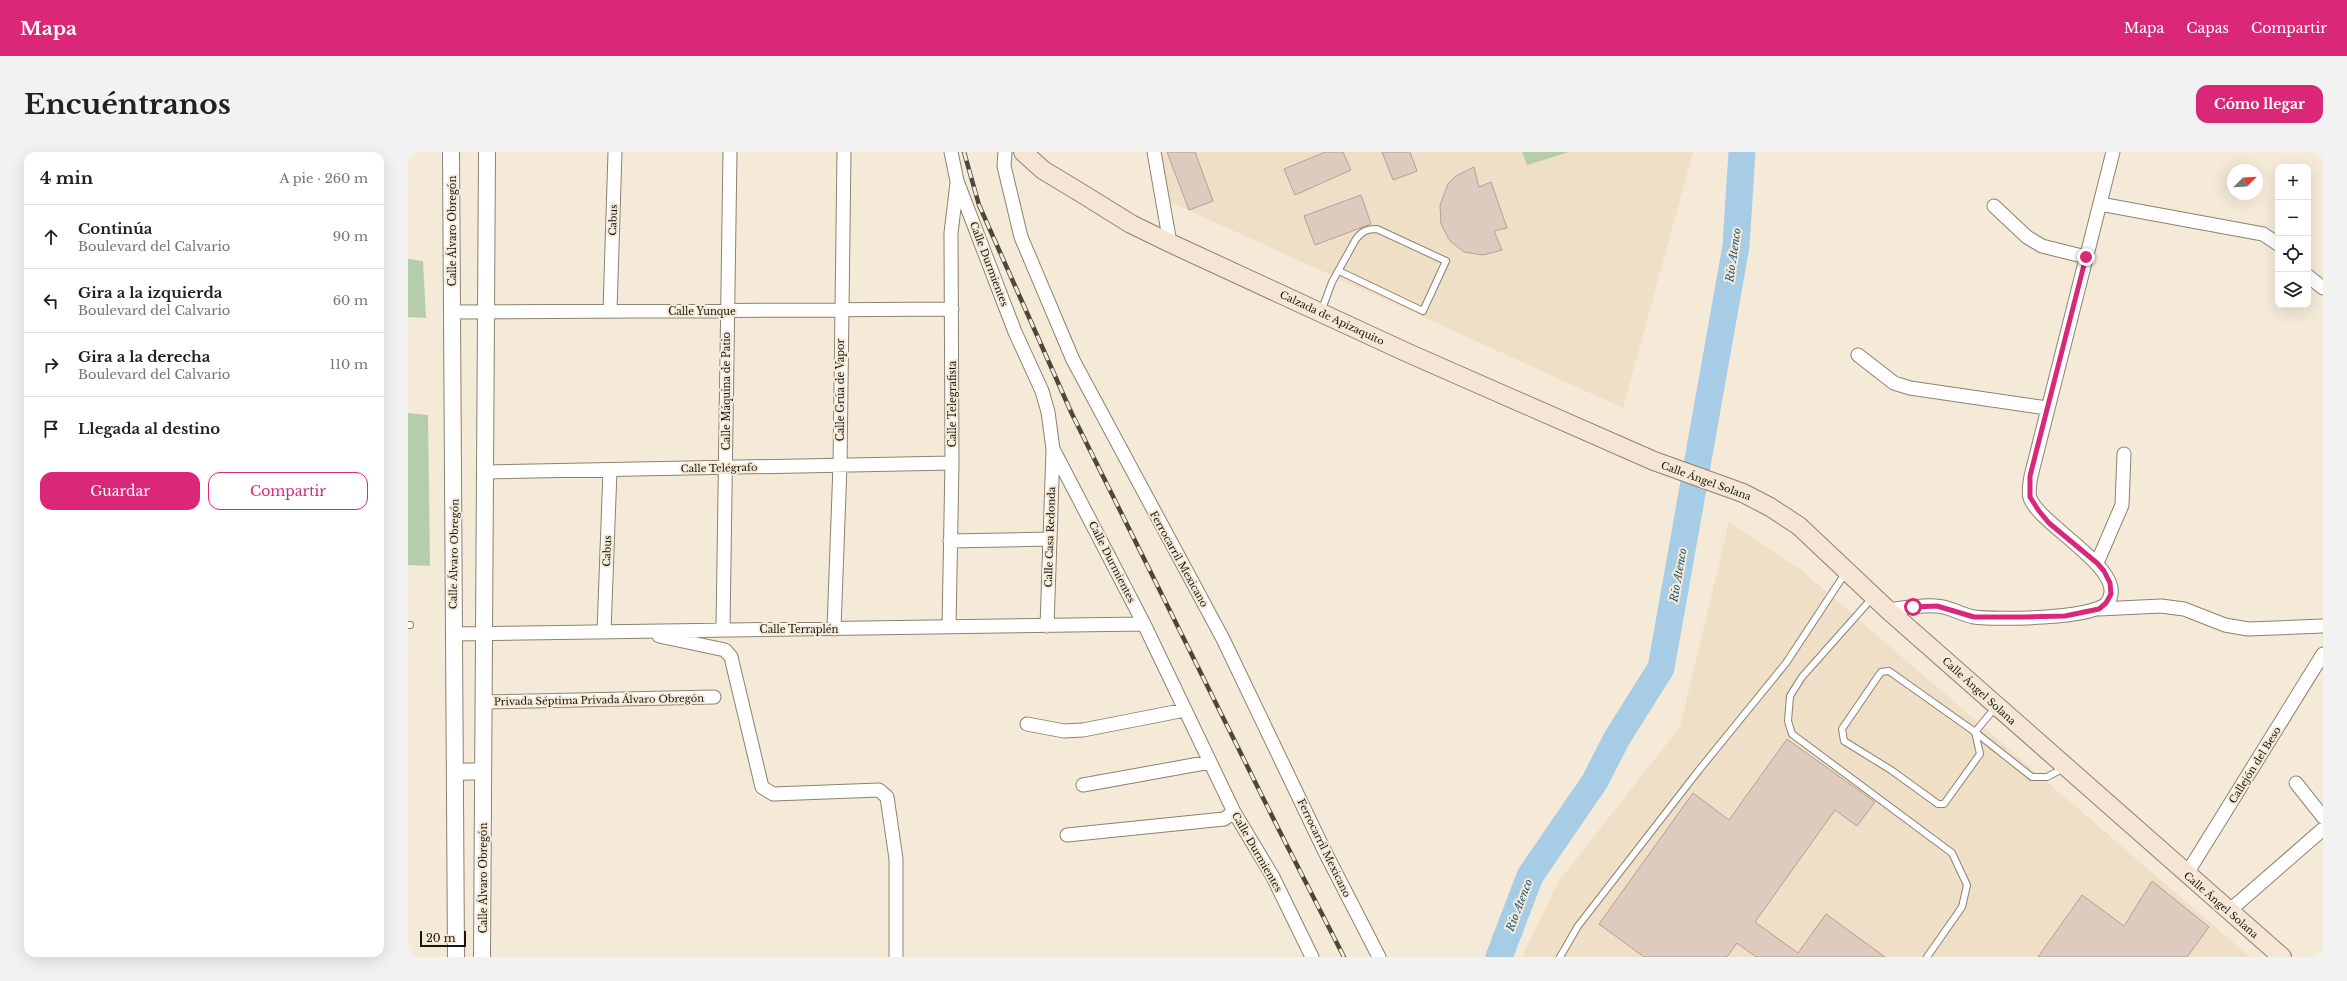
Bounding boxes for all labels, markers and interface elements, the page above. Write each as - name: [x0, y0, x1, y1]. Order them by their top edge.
- text: Mapa: [20, 17, 77, 40]
- text: Mapa: [2124, 19, 2164, 37]
- text: Capas: [2186, 19, 2229, 37]
- text: Compartir: [2251, 19, 2327, 37]
- button: Cómo llegar: [2196, 85, 2323, 123]
- text: Encuéntranos: [24, 87, 231, 122]
- north arrow: [2227, 164, 2263, 200]
- map controls: [2275, 164, 2311, 308]
- button: +: [2275, 164, 2311, 200]
- text: 4 min: [40, 168, 93, 189]
- text: A pie · 260 m: [280, 170, 368, 187]
- street label: Calle Álvaro Obregón: [445, 176, 459, 286]
- button: −: [2275, 200, 2311, 236]
- street label: Cabus: [606, 204, 620, 236]
- text: Continúa: [78, 219, 152, 238]
- street label: Calle Durmientes: [967, 220, 1011, 309]
- icon: ahead: [40, 226, 62, 248]
- water label: Río Atenco: [1722, 227, 1744, 284]
- text: 90 m: [333, 228, 368, 245]
- button: locate: [2275, 236, 2311, 272]
- text: Boulevard del Calvario: [78, 238, 230, 255]
- route end: [2077, 248, 2095, 266]
- button: layers: [2275, 272, 2311, 308]
- text: Gira a la izquierda: [78, 283, 222, 302]
- street label: Calzada de Apizaquito: [1278, 288, 1387, 348]
- icon: left: [40, 290, 62, 312]
- text: 60 m: [333, 292, 368, 309]
- text: Boulevard del Calvario: [78, 302, 230, 319]
- street label: Calle Yunque: [668, 305, 736, 318]
- street label: Calle Máquina de Patio: [720, 331, 733, 450]
- street label: Calle Grúa de Vapor: [834, 338, 847, 441]
- text: Gira a la derecha: [78, 347, 210, 366]
- icon: right: [40, 354, 62, 376]
- text: 110 m: [329, 356, 368, 373]
- street label: Calle Telegrafista: [946, 360, 959, 447]
- text: Boulevard del Calvario: [78, 366, 230, 383]
- icon: arrive: [40, 418, 62, 440]
- text: Llegada al destino: [78, 419, 220, 438]
- street label: Calle Ángel Solana: [1659, 458, 1754, 503]
- street label: Calle Telégrafo: [680, 461, 758, 475]
- button: Guardar: [40, 472, 200, 510]
- button: Compartir: [208, 472, 368, 510]
- street label: Calle Casa Redonda: [1042, 486, 1058, 588]
- street label: Calle Álvaro Obregón: [446, 499, 461, 609]
- street label: Ferrocarril Mexicano: [1147, 509, 1211, 610]
- street label: Calle Durmientes: [1086, 519, 1138, 605]
- street label: Cabus: [600, 535, 614, 567]
- water label: Río Atenco: [1666, 547, 1690, 604]
- route start: [1904, 598, 1922, 616]
- street label: Calle Terraplén: [760, 623, 838, 636]
- street label: Calle Ángel Solana: [1939, 654, 2020, 728]
- street label: Privada Séptima Privada Álvaro Obregón: [494, 691, 704, 708]
- street label: Callejón del Beso: [2226, 724, 2284, 806]
- street label: Ferrocarril Mexicano: [1294, 797, 1354, 900]
- street label: Calle Durmientes: [1229, 810, 1285, 895]
- street label: Calle Álvaro Obregón: [476, 823, 490, 933]
- street label: Calle Ángel Solana: [2181, 868, 2262, 941]
- water label: Río Atenco: [1502, 877, 1535, 934]
- scale bar: [420, 929, 466, 948]
- text: 20 m: [426, 931, 456, 945]

